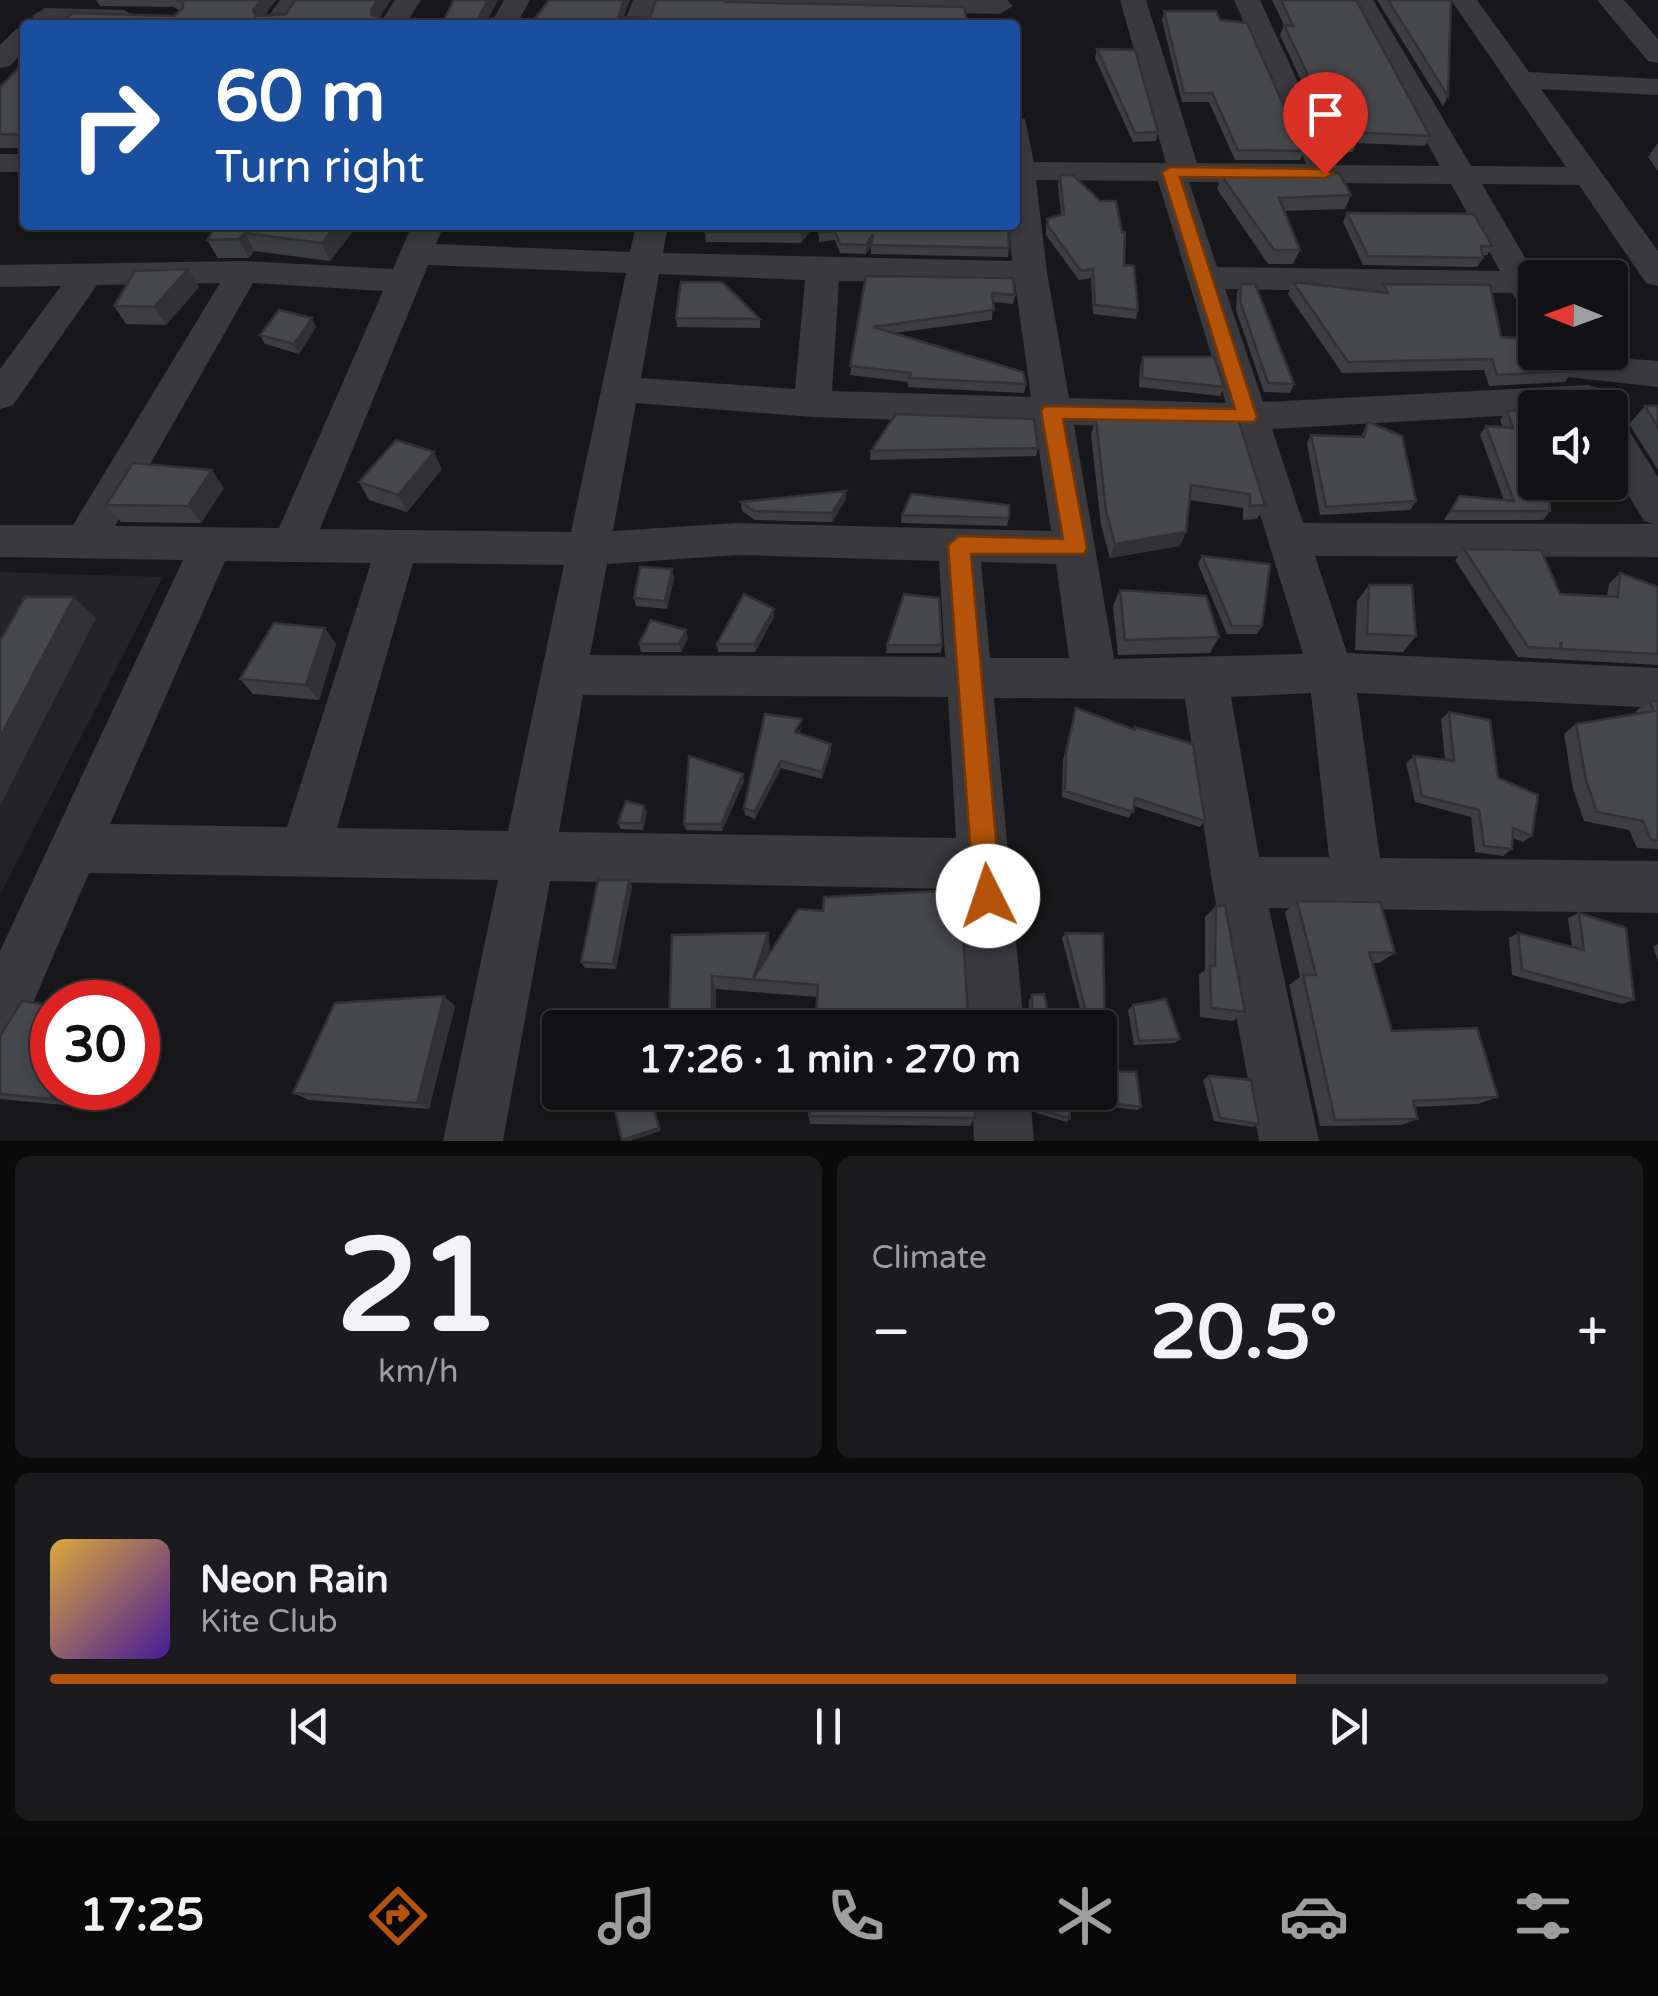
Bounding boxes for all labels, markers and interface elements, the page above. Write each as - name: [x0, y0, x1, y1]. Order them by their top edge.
- text: 60 m: [215, 56, 385, 140]
- icon: right: [50, 60, 180, 190]
- pin: [1283, 72, 1368, 175]
- icon: arrive: [1298, 87, 1353, 142]
- text: Turn right: [215, 141, 424, 195]
- north arrow: [1518, 260, 1628, 370]
- map controls: [1518, 260, 1628, 500]
- button: sound: [1518, 390, 1628, 500]
- position arrow: [936, 844, 1040, 948]
- speed limit sign: 30: [30, 980, 160, 1110]
- text: 17:26 · 1 min · 270 m: [638, 1037, 1021, 1083]
- text: 21: [337, 1210, 500, 1366]
- text: Climate: [872, 1239, 987, 1277]
- text: 20.5°: [1150, 1288, 1338, 1378]
- text: −: [872, 1300, 911, 1366]
- text: +: [1577, 1300, 1608, 1366]
- text: km/h: [378, 1353, 458, 1391]
- text: Neon Rain: [200, 1557, 389, 1603]
- text: Kite Club: [200, 1603, 338, 1641]
- icon: previous: [282, 1699, 337, 1754]
- icon: pause: [801, 1699, 856, 1754]
- icon: next: [1321, 1699, 1376, 1754]
- icon: directions: [363, 1881, 433, 1951]
- icon: music: [592, 1881, 662, 1951]
- icon: phone: [821, 1881, 891, 1951]
- icon: climate: [1050, 1881, 1120, 1951]
- icon: car: [1279, 1881, 1349, 1951]
- icon: filters: [1508, 1881, 1578, 1951]
- text: 17:25: [80, 1889, 204, 1943]

